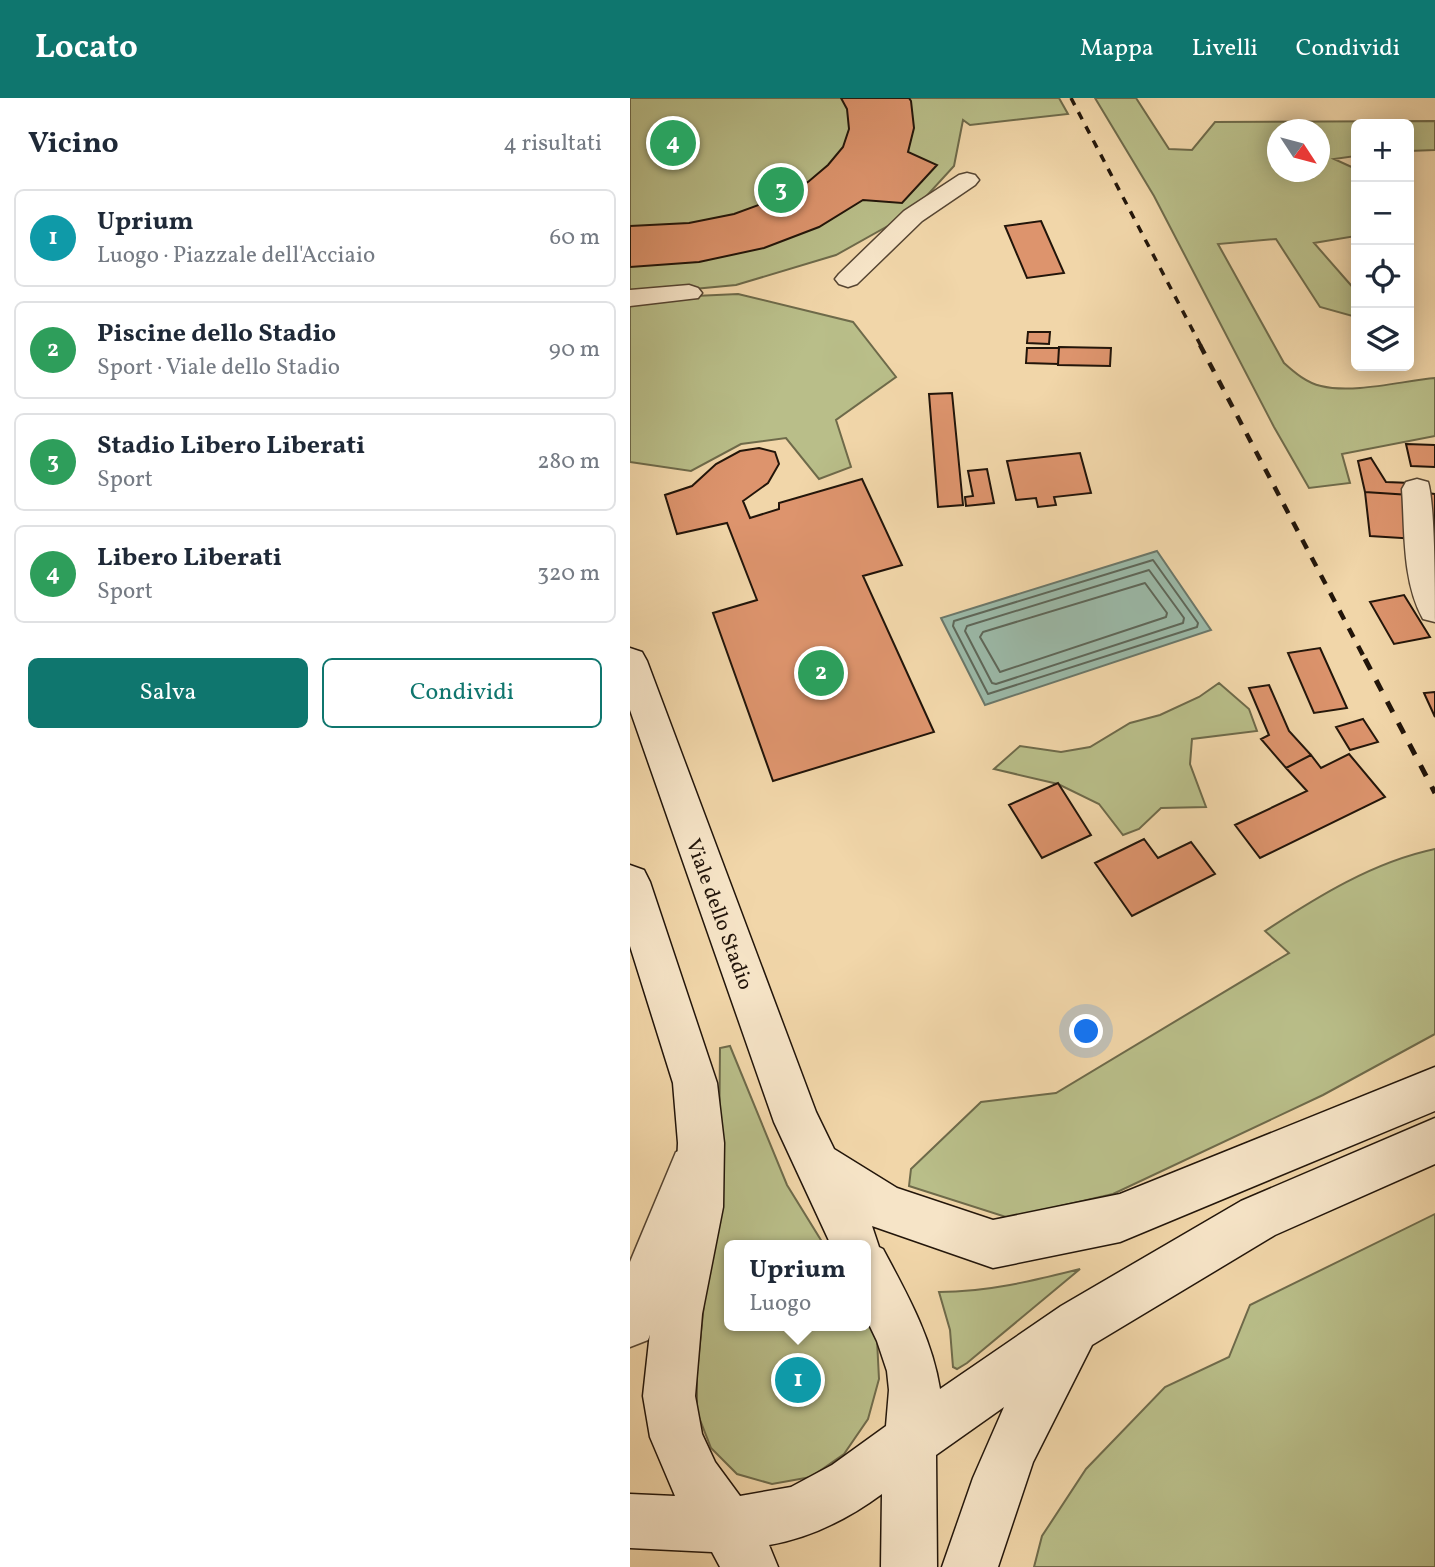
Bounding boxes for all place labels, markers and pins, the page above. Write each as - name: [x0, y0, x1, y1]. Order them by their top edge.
- pin: 4: [650, 117, 696, 169]
- pin: 3: [758, 164, 804, 216]
- pin: 2: [798, 647, 844, 699]
- pin: 1: [775, 1354, 821, 1406]

